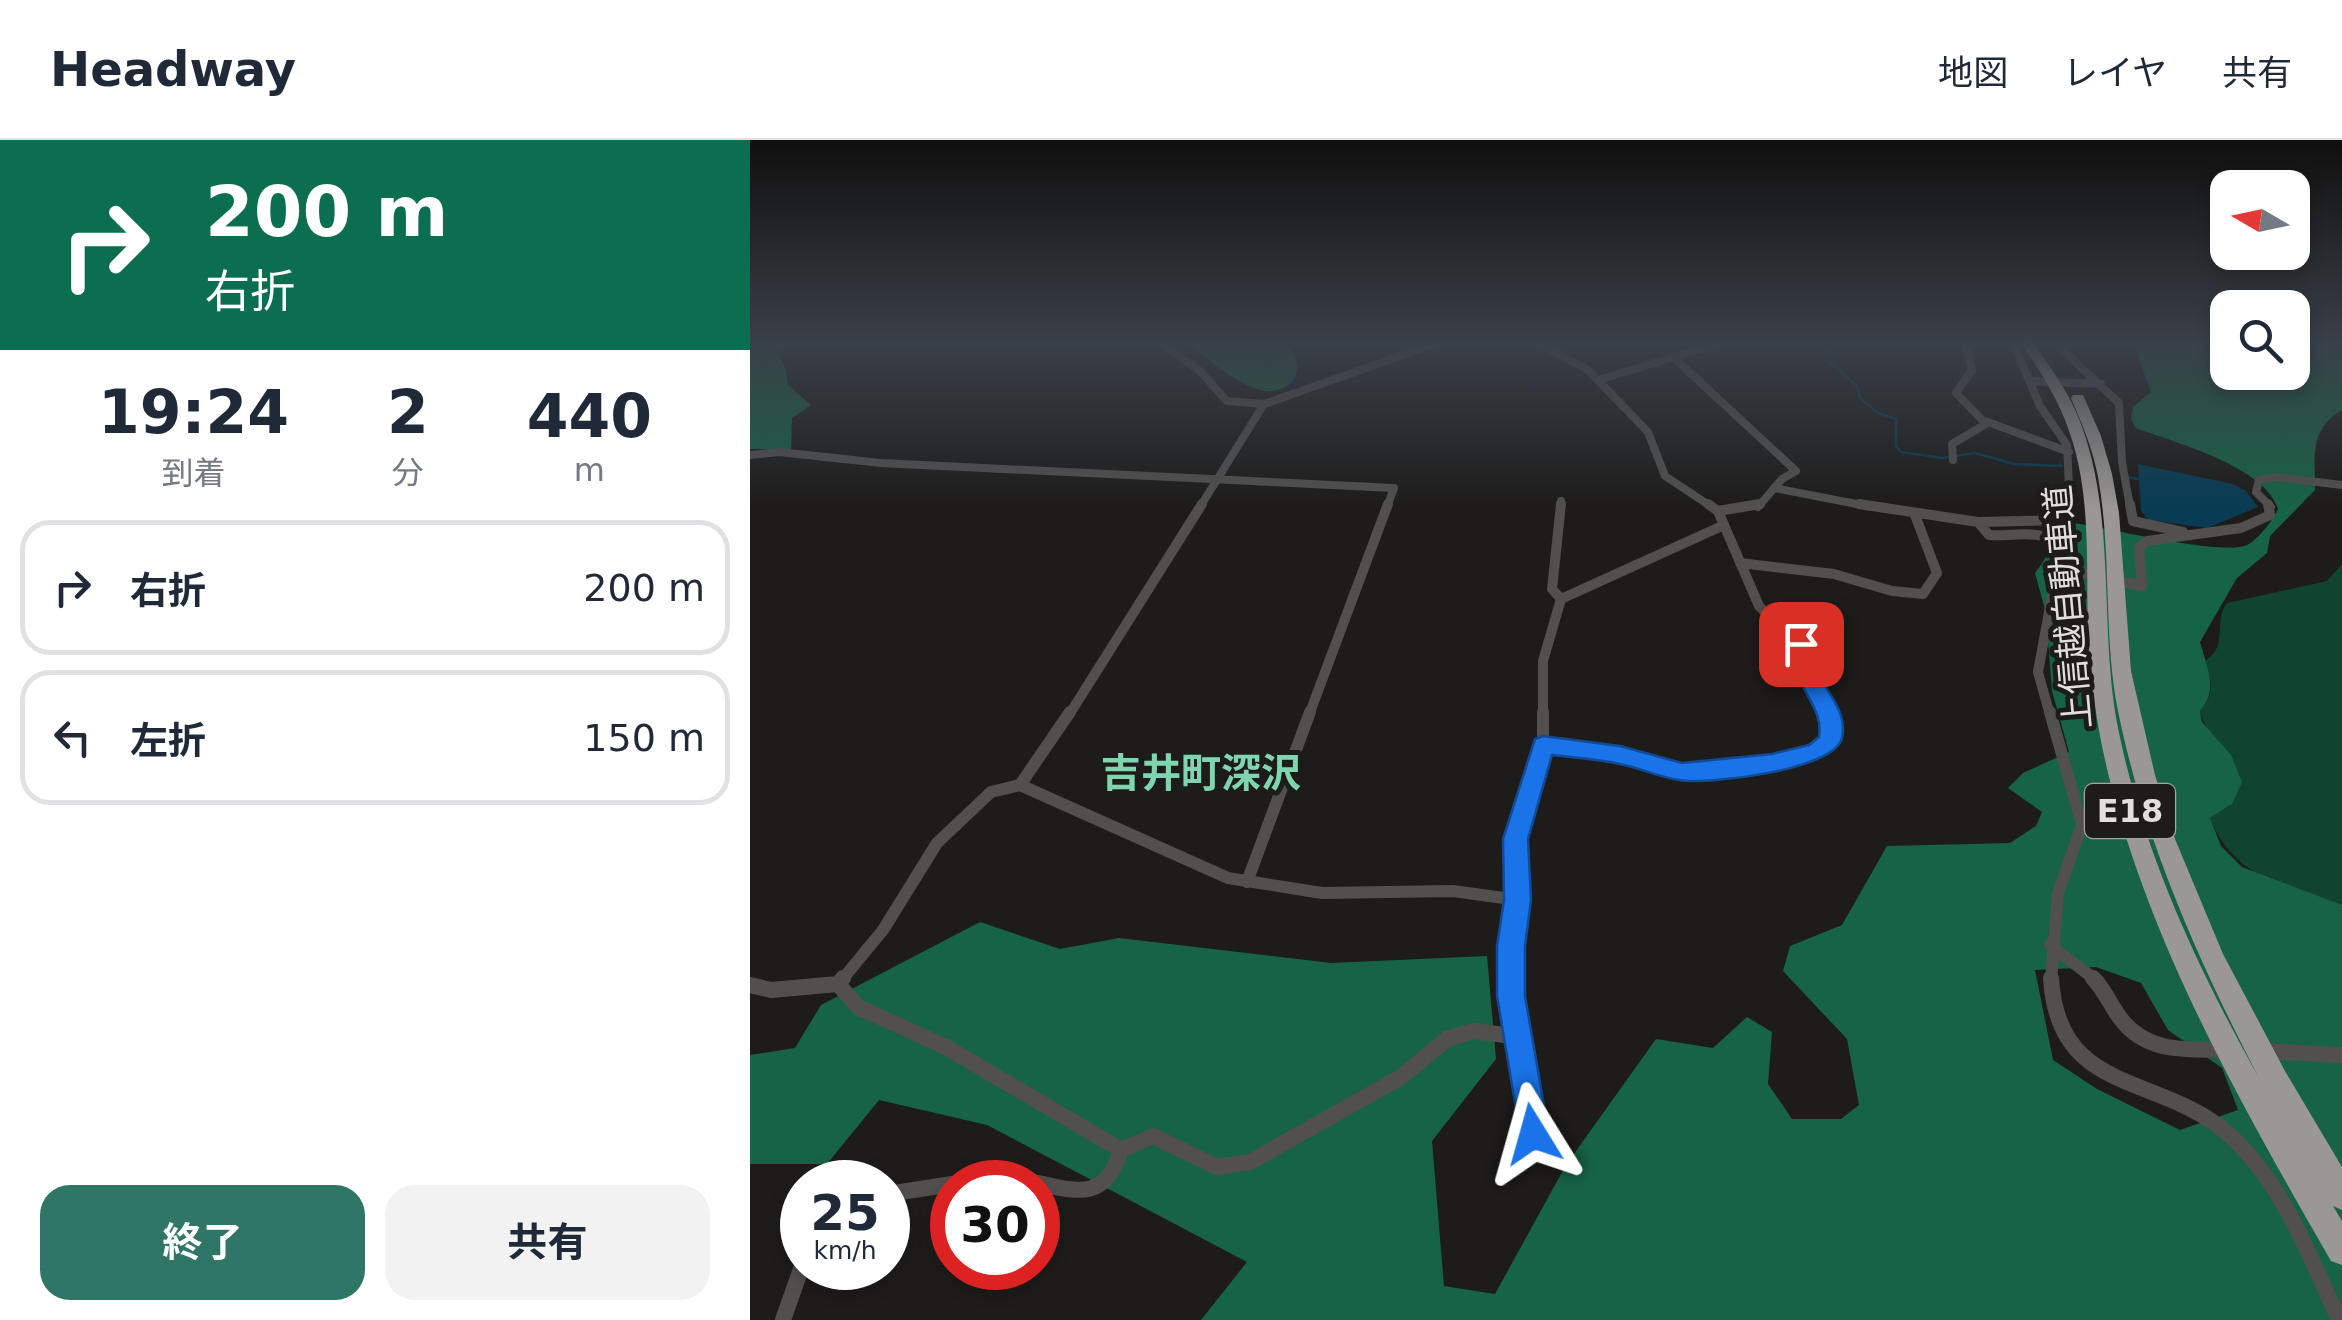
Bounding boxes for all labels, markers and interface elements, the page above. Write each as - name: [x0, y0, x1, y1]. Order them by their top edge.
- text: Headway: [50, 41, 296, 97]
- text: 地図: [1938, 53, 2008, 93]
- text: レイヤ: [2063, 53, 2167, 93]
- text: 共有: [2222, 53, 2292, 93]
- north arrow: [2210, 170, 2310, 270]
- map controls: [2210, 170, 2310, 390]
- text: 200 m: [205, 171, 448, 253]
- icon: right: [40, 180, 170, 310]
- text: 右折: [205, 265, 295, 318]
- button: search: [2210, 290, 2310, 390]
- text: 19:24: [98, 377, 289, 447]
- text: 2: [387, 377, 429, 447]
- text: 440: [527, 381, 652, 451]
- text: m: [574, 451, 605, 489]
- text: 到着: [161, 454, 226, 492]
- text: 分: [392, 454, 424, 492]
- street label: 上信越自動車道: [2037, 483, 2099, 731]
- icon: right: [45, 560, 100, 615]
- text: 200 m: [583, 566, 705, 610]
- text: 右折: [130, 569, 206, 613]
- pin: [1759, 602, 1844, 687]
- icon: arrive: [1774, 617, 1829, 672]
- icon: left: [45, 710, 100, 765]
- text: 150 m: [583, 716, 705, 760]
- text: 左折: [130, 719, 206, 763]
- district label: 吉井町深沢: [1101, 750, 1301, 796]
- road number: E18: [2085, 784, 2175, 838]
- position arrow: [1481, 1082, 1585, 1186]
- speed limit sign: 30: [930, 1160, 1060, 1290]
- text: 25: [810, 1184, 880, 1242]
- button: 終了: [40, 1185, 365, 1300]
- button: 共有: [385, 1185, 710, 1300]
- text: km/h: [813, 1236, 877, 1265]

